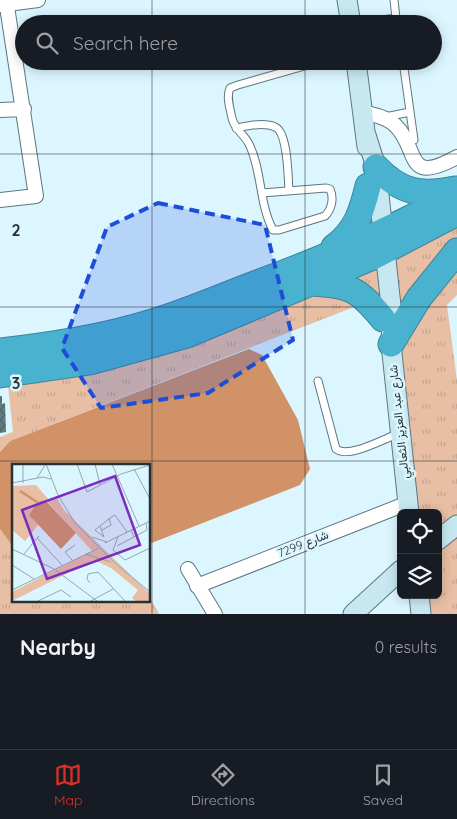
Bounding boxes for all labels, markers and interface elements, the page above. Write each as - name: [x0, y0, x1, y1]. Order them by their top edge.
- search box: [15, 15, 442, 70]
- icon: search: [33, 29, 61, 57]
- text: Search here: [73, 31, 178, 55]
- text: 2: [11, 220, 21, 240]
- street label: شارع عبد العزيز الثعالبي: [385, 364, 415, 480]
- text: 3: [12, 373, 20, 393]
- inset map: [12, 464, 150, 602]
- map controls: [397, 509, 442, 599]
- button: locate: [397, 509, 442, 554]
- street label: شارع 7299: [275, 527, 331, 562]
- button: layers: [397, 554, 442, 599]
- text: Nearby: [20, 634, 96, 660]
- text: 0 results: [375, 637, 437, 657]
- tab: Map: [54, 761, 83, 809]
- tab: Directions: [191, 761, 255, 809]
- tab: Saved: [363, 761, 403, 809]

